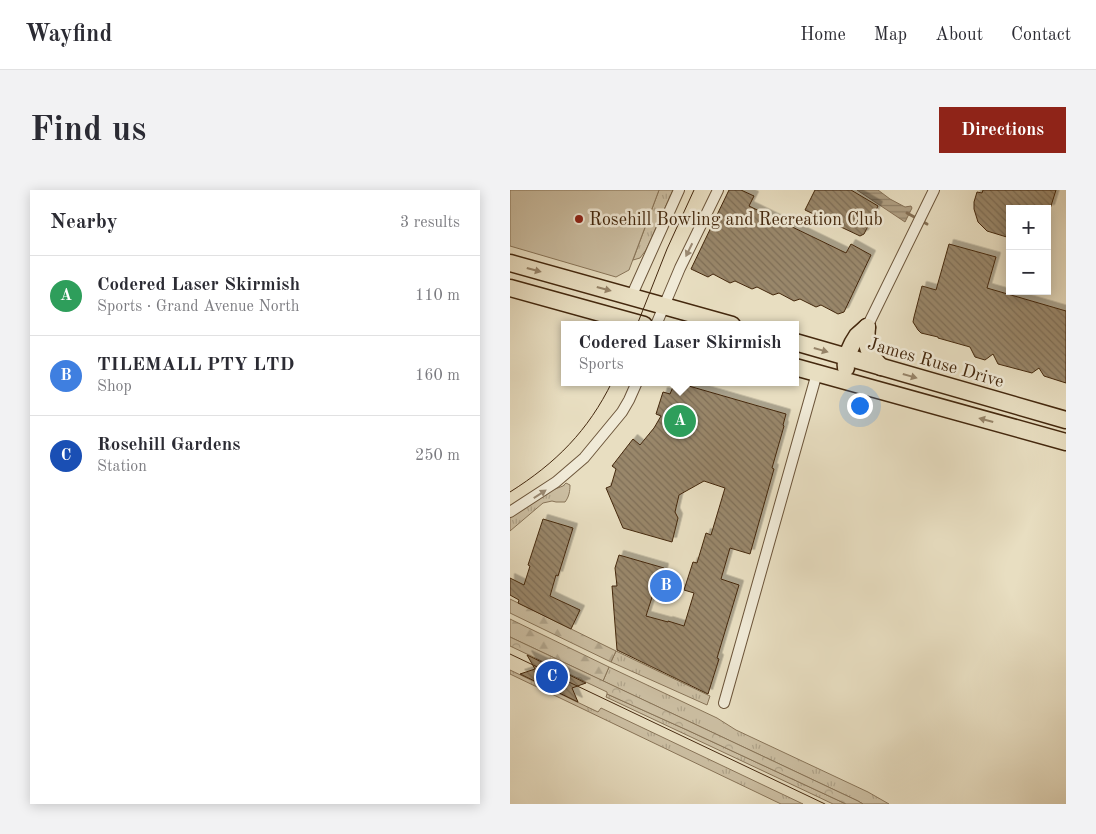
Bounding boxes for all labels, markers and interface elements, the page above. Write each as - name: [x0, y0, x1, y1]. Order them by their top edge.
- text: Wayfind: [25, 23, 112, 47]
- text: Home: [800, 26, 846, 44]
- text: Map: [874, 26, 907, 44]
- text: About: [935, 26, 983, 44]
- text: Contact: [1011, 26, 1071, 44]
- button: Directions: [939, 107, 1066, 153]
- text: Find us: [30, 113, 146, 148]
- map controls: [1006, 205, 1051, 295]
- button: +: [1006, 205, 1051, 250]
- place label: Rosehill Bowling and Recreation Club: [589, 211, 883, 229]
- text: Nearby: [50, 212, 118, 233]
- marker: Rosehill Bowling and Recreation Club: [573, 213, 585, 225]
- text: 3 results: [400, 215, 460, 231]
- one-way arrow: [685, 242, 693, 257]
- button: −: [1006, 250, 1051, 295]
- one-way arrow: [526, 266, 541, 274]
- text: Codered Laser Skirmish: [97, 276, 300, 295]
- one-way arrow: [596, 285, 611, 293]
- text: A: [60, 288, 72, 304]
- text: 110 m: [415, 288, 460, 304]
- text: Sports · Grand Avenue North: [97, 299, 300, 315]
- popup: [561, 321, 799, 386]
- text: Codered Laser Skirmish: [578, 334, 782, 353]
- street label: James Ruse Drive: [866, 335, 1006, 391]
- one-way arrow: [813, 346, 828, 354]
- text: TILEMALL PTY LTD: [97, 356, 294, 375]
- text: Sports: [578, 357, 624, 373]
- text: B: [60, 368, 72, 384]
- text: 160 m: [415, 368, 460, 384]
- one-way arrow: [903, 372, 918, 380]
- text: Shop: [97, 379, 132, 395]
- your location: [847, 393, 873, 419]
- pin: A: [664, 402, 696, 440]
- one-way arrow: [978, 415, 993, 423]
- text: Rosehill Gardens: [97, 436, 240, 455]
- text: C: [61, 448, 71, 464]
- text: 250 m: [415, 448, 460, 464]
- text: Station: [97, 459, 147, 475]
- one-way arrow: [533, 489, 546, 498]
- pin: B: [650, 567, 682, 605]
- pin: C: [536, 658, 568, 696]

